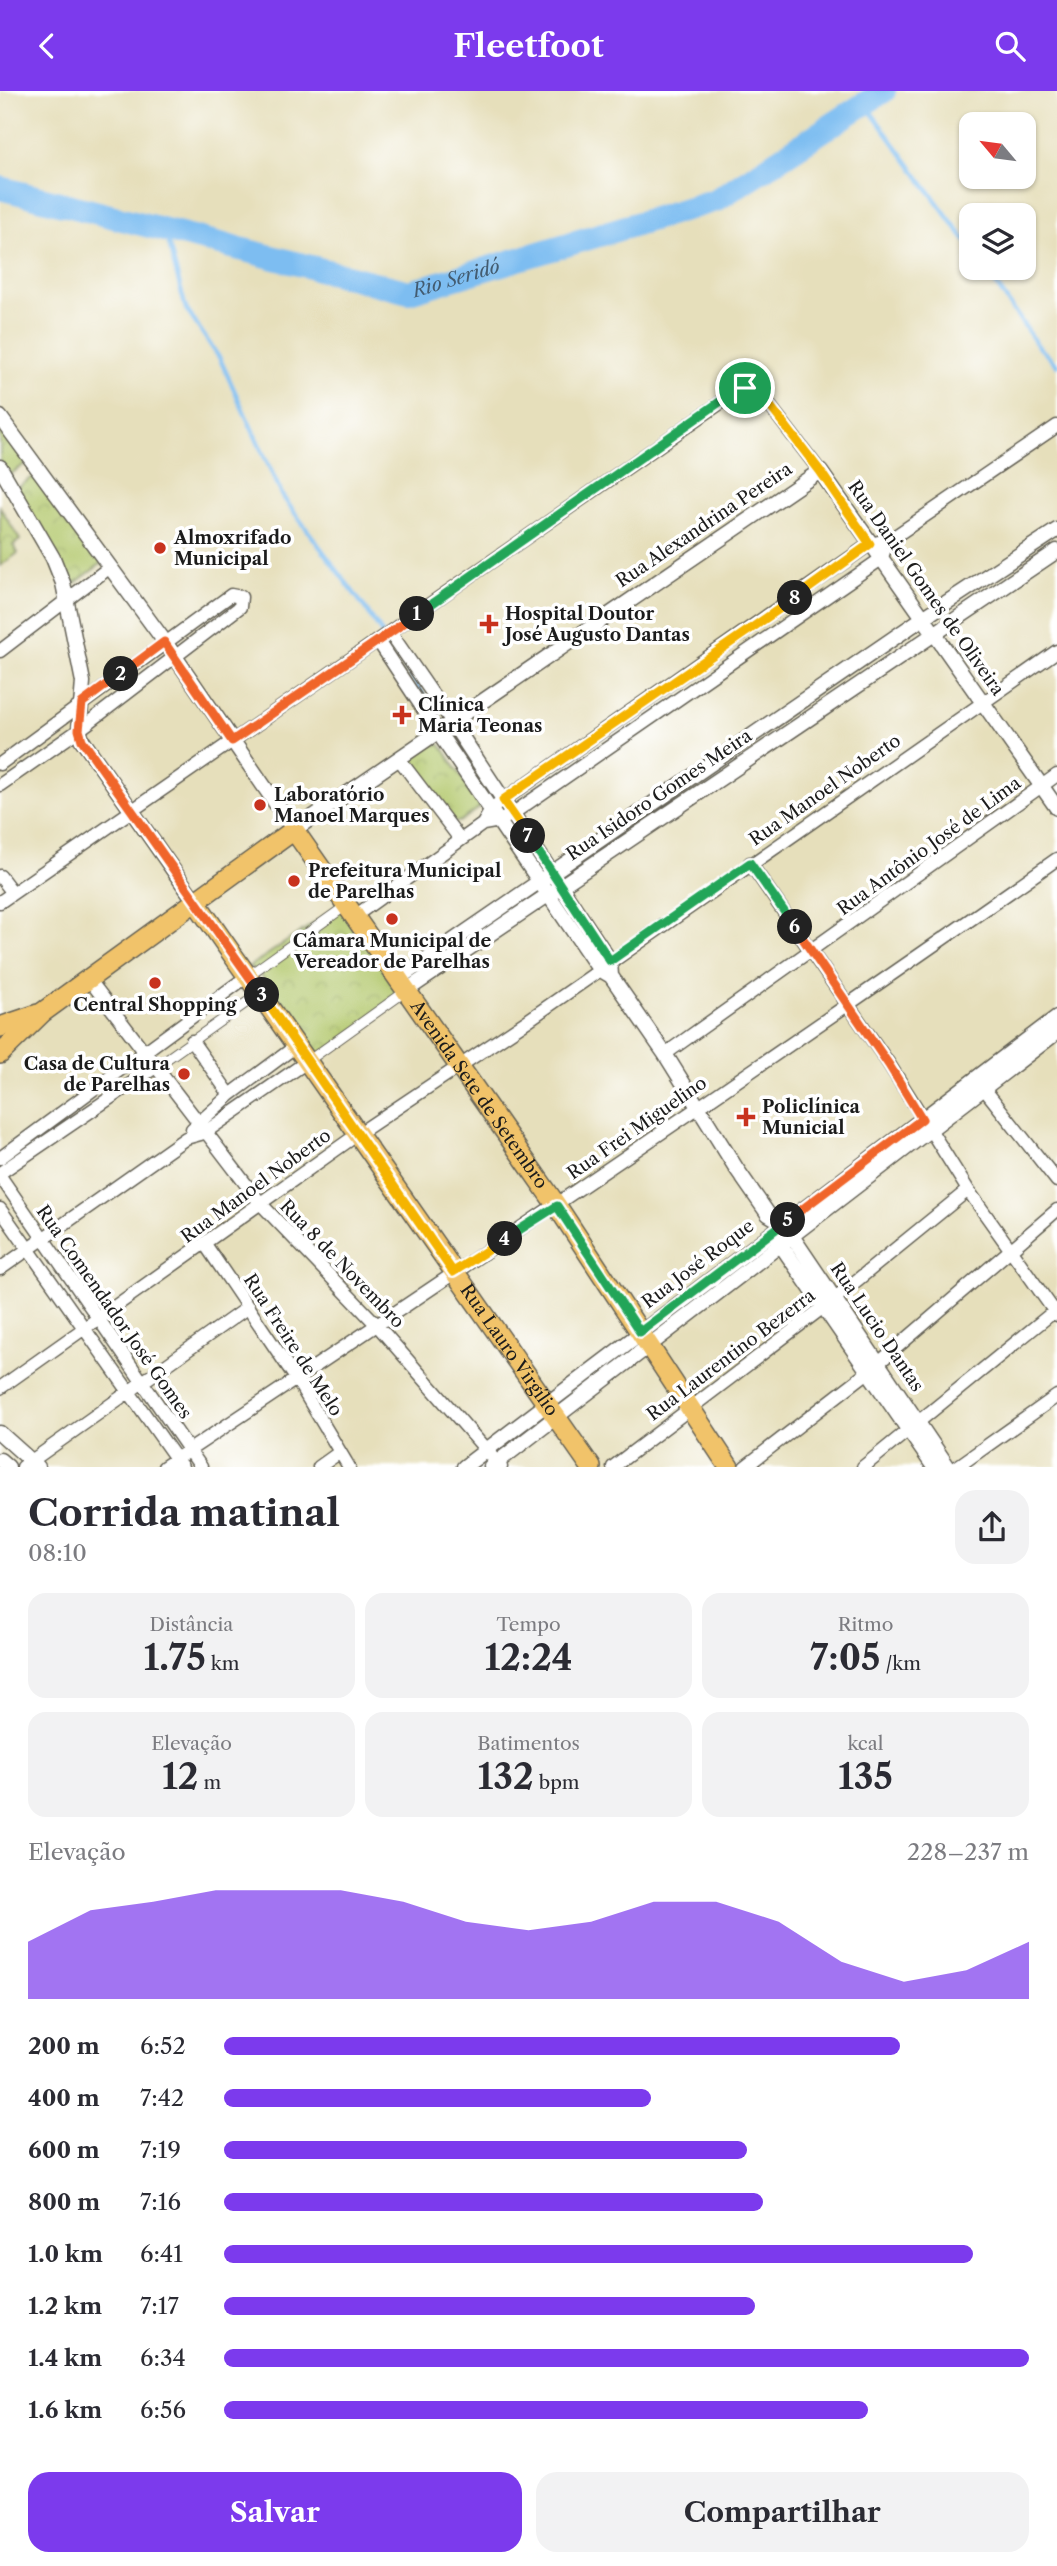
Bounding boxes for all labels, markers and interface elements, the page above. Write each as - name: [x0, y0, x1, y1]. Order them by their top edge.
- text: Fleetfoot: [453, 26, 604, 65]
- icon: back: [28, 27, 66, 65]
- icon: search: [991, 27, 1029, 65]
- north arrow: [959, 112, 1036, 189]
- map controls: [959, 112, 1036, 280]
- button: layers: [959, 203, 1036, 280]
- water label: Rio Seridó: [407, 254, 503, 302]
- pin: [715, 358, 775, 418]
- icon: arrive: [726, 369, 764, 407]
- street label: Rua Alexandrina Pereira: [612, 458, 797, 592]
- street label: Rua Daniel Gomes de Oliveira: [843, 476, 1009, 700]
- place label: Almoxrifado Municipal: [173, 527, 291, 570]
- marker: Almoxrifado Municipal: [152, 540, 168, 556]
- pin: 8: [778, 581, 812, 615]
- text: 8: [789, 586, 800, 609]
- pin: 1: [400, 596, 434, 631]
- text: 1: [412, 602, 421, 625]
- place label: Hospital Doutor José Augusto Dantas: [502, 603, 690, 646]
- marker: Hospital Doutor José Augusto Dantas: [479, 614, 499, 634]
- pin: 2: [104, 657, 138, 691]
- text: 2: [115, 662, 126, 685]
- place label: Clínica Maria Teonas: [418, 694, 542, 737]
- marker: Clínica Maria Teonas: [392, 705, 412, 725]
- street label: Rua Isidoro Gomes Meira: [562, 724, 756, 865]
- street label: Rua Manoel Noberto: [745, 729, 905, 851]
- street label: Rua Antônio José de Lima: [833, 772, 1025, 920]
- place label: Laboratório Manoel Marques: [274, 784, 430, 827]
- marker: Laboratório Manoel Marques: [252, 797, 268, 813]
- pin: 7: [510, 819, 546, 853]
- text: 7: [523, 824, 532, 847]
- place label: Prefeitura Municipal de Parelhas: [308, 860, 501, 903]
- marker: Prefeitura Municipal de Parelhas: [286, 873, 302, 889]
- pin: 6: [778, 909, 812, 945]
- marker: Câmara Municipal de Vereador de Parelhas: [384, 911, 400, 927]
- text: 6: [789, 915, 800, 938]
- place label: Câmara Municipal de Vereador de Parelhas: [293, 930, 491, 973]
- marker: Central Shopping: [147, 975, 163, 991]
- pin: 3: [244, 977, 280, 1013]
- text: 3: [256, 983, 267, 1006]
- place label: Central Shopping: [73, 994, 237, 1016]
- street label: Avenida Sete de Setembro: [405, 995, 553, 1193]
- place label: Casa de Cultura de Parelhas: [24, 1053, 171, 1096]
- marker: Casa de Cultura de Parelhas: [176, 1066, 192, 1082]
- street label: Rua Frei Miguelino: [563, 1072, 711, 1184]
- place label: Policlínica Municial: [762, 1096, 860, 1139]
- marker: Policlínica Municial: [736, 1107, 756, 1127]
- street label: Rua Manoel Noberto: [177, 1124, 335, 1248]
- street label: Rua 8 de Novembro: [275, 1195, 409, 1333]
- street label: Rua Comendador José Gomes: [32, 1201, 196, 1423]
- pin: 5: [770, 1203, 806, 1237]
- text: 5: [782, 1208, 793, 1231]
- street label: Rua José Roque: [638, 1215, 758, 1313]
- pin: 4: [488, 1221, 522, 1257]
- text: 4: [499, 1227, 510, 1250]
- street label: Rua Lucio Dantas: [826, 1258, 928, 1396]
- street label: Rua Freire de Melo: [239, 1270, 347, 1420]
- street label: Rua Lauro Virgílio: [455, 1280, 563, 1420]
- street label: Rua Laurentino Bezerra: [643, 1284, 820, 1425]
- text: Corrida matinal: [28, 1489, 340, 1536]
- button: share: [955, 1490, 1029, 1564]
- text: 08:10: [28, 1539, 87, 1567]
- text: Distância: [150, 1613, 233, 1636]
- text: Tempo: [496, 1613, 561, 1636]
- text: Ritmo: [838, 1613, 893, 1636]
- text: 1.75: [143, 1636, 206, 1679]
- text: 12:24: [484, 1636, 573, 1679]
- text: 7:05: [810, 1636, 880, 1679]
- text: km: [206, 1652, 240, 1675]
- text: /km: [880, 1652, 921, 1675]
- text: Elevação: [151, 1732, 232, 1755]
- text: Batimentos: [477, 1732, 580, 1755]
- text: kcal: [848, 1732, 883, 1755]
- text: 12: [162, 1755, 198, 1798]
- text: 132: [477, 1755, 534, 1798]
- text: 135: [838, 1755, 893, 1798]
- text: m: [198, 1771, 221, 1794]
- text: bpm: [534, 1771, 580, 1794]
- text: Elevação: [28, 1838, 126, 1866]
- text: 228–237 m: [907, 1838, 1029, 1866]
- text: 200 m: [28, 2032, 100, 2060]
- text: 6:52: [140, 2032, 186, 2060]
- text: 400 m: [28, 2084, 100, 2112]
- text: 7:42: [140, 2084, 184, 2112]
- text: 600 m: [28, 2136, 100, 2164]
- text: 7:19: [140, 2136, 181, 2164]
- text: 800 m: [28, 2188, 100, 2216]
- text: 7:16: [140, 2188, 181, 2216]
- text: 1.0 km: [28, 2240, 103, 2268]
- text: 6:41: [140, 2240, 183, 2268]
- text: 1.2 km: [28, 2292, 102, 2320]
- text: 7:17: [140, 2292, 179, 2320]
- text: 1.4 km: [28, 2344, 102, 2372]
- text: 6:34: [140, 2344, 186, 2372]
- text: 1.6 km: [28, 2396, 102, 2424]
- text: 6:56: [140, 2396, 186, 2424]
- button: Salvar: [28, 2472, 522, 2552]
- button: Compartilhar: [536, 2472, 1029, 2552]

